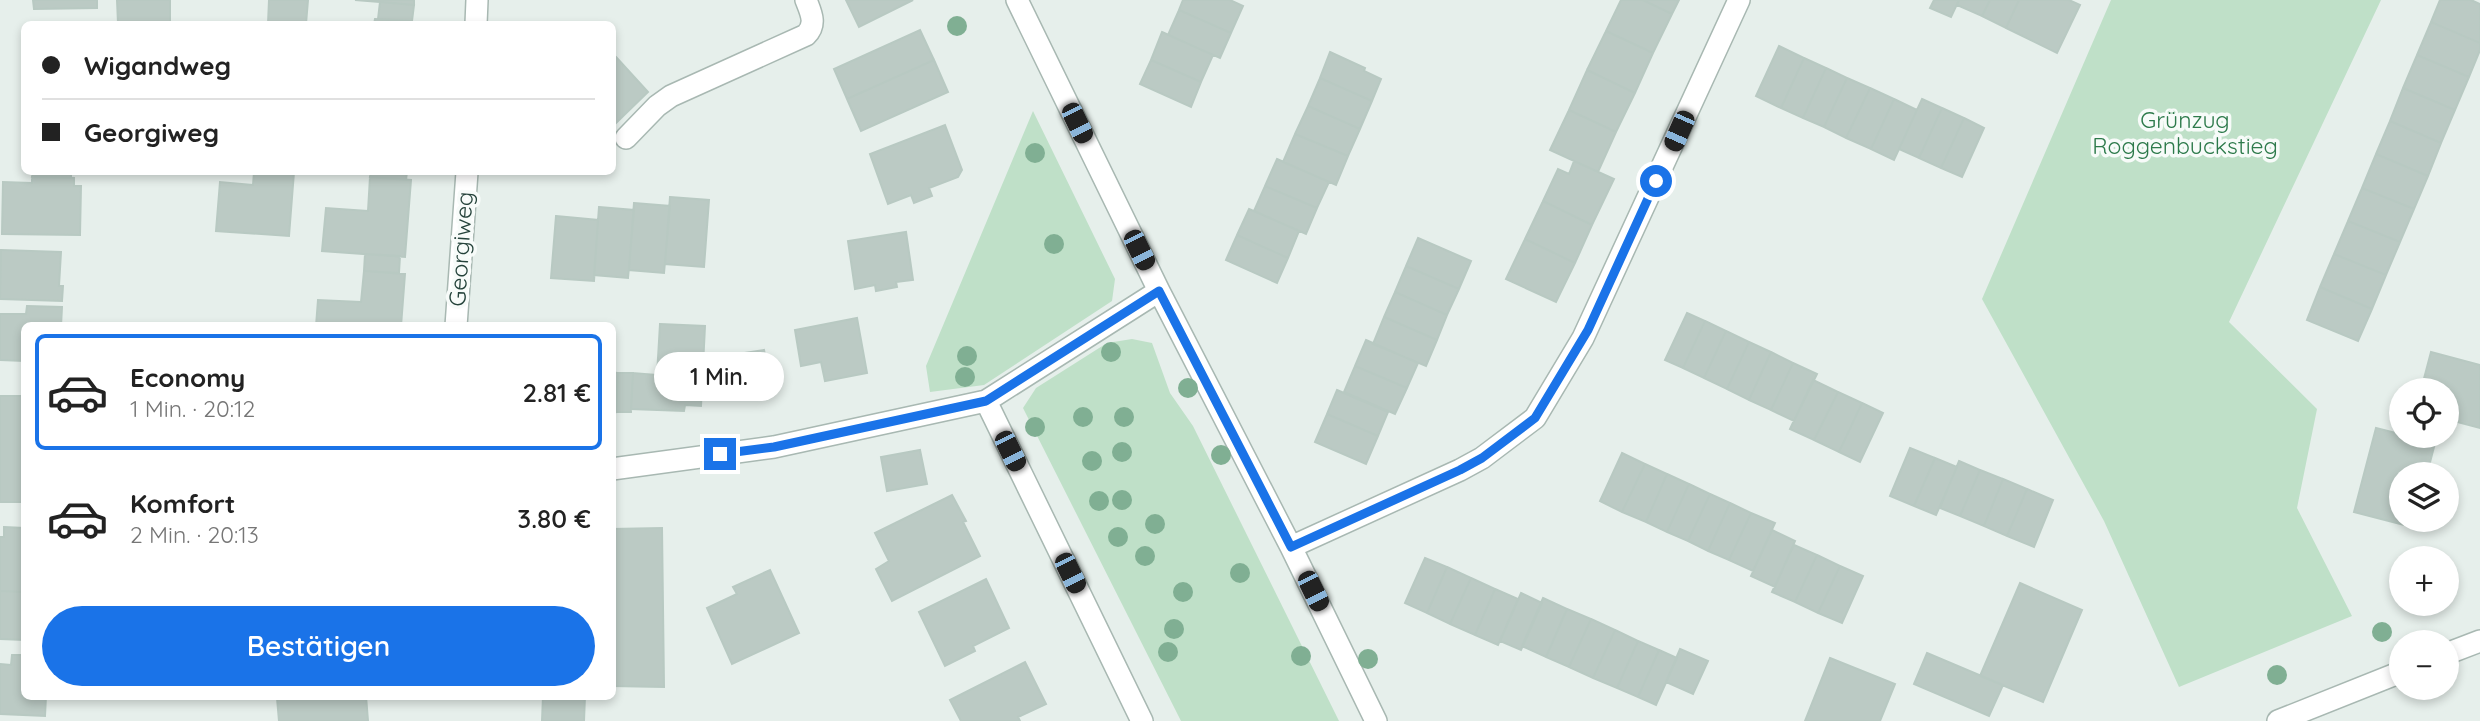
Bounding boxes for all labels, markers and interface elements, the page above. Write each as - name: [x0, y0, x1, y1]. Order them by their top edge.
- text: Wigandweg: [84, 49, 231, 82]
- car: [1059, 100, 1096, 146]
- park label: Grünzug Roggenbuckstieg: [2092, 105, 2278, 160]
- car: [1661, 108, 1698, 154]
- text: Georgiweg: [84, 116, 219, 149]
- route start: [1640, 165, 1672, 197]
- street label: Georgiweg: [442, 191, 479, 307]
- car: [1121, 227, 1158, 273]
- callout: 1 Min.: [655, 352, 785, 402]
- icon: car: [46, 361, 109, 424]
- text: Economy: [130, 361, 245, 394]
- text: 1 Min.: [690, 362, 748, 391]
- text: 2.81 €: [522, 376, 591, 409]
- map controls: [2389, 378, 2459, 700]
- button: locate: [2389, 378, 2459, 448]
- text: 1 Min. · 20:12: [130, 394, 255, 423]
- car: [992, 428, 1029, 474]
- route end: [704, 438, 736, 470]
- button: layers: [2389, 462, 2459, 532]
- icon: car: [46, 487, 109, 550]
- text: Komfort: [130, 487, 235, 520]
- text: 3.80 €: [517, 502, 591, 535]
- text: 2 Min. · 20:13: [130, 520, 259, 549]
- button: +: [2389, 546, 2459, 616]
- car: [1052, 550, 1089, 596]
- car: [1295, 568, 1332, 614]
- button: Bestätigen: [42, 606, 595, 686]
- button: −: [2389, 630, 2459, 700]

